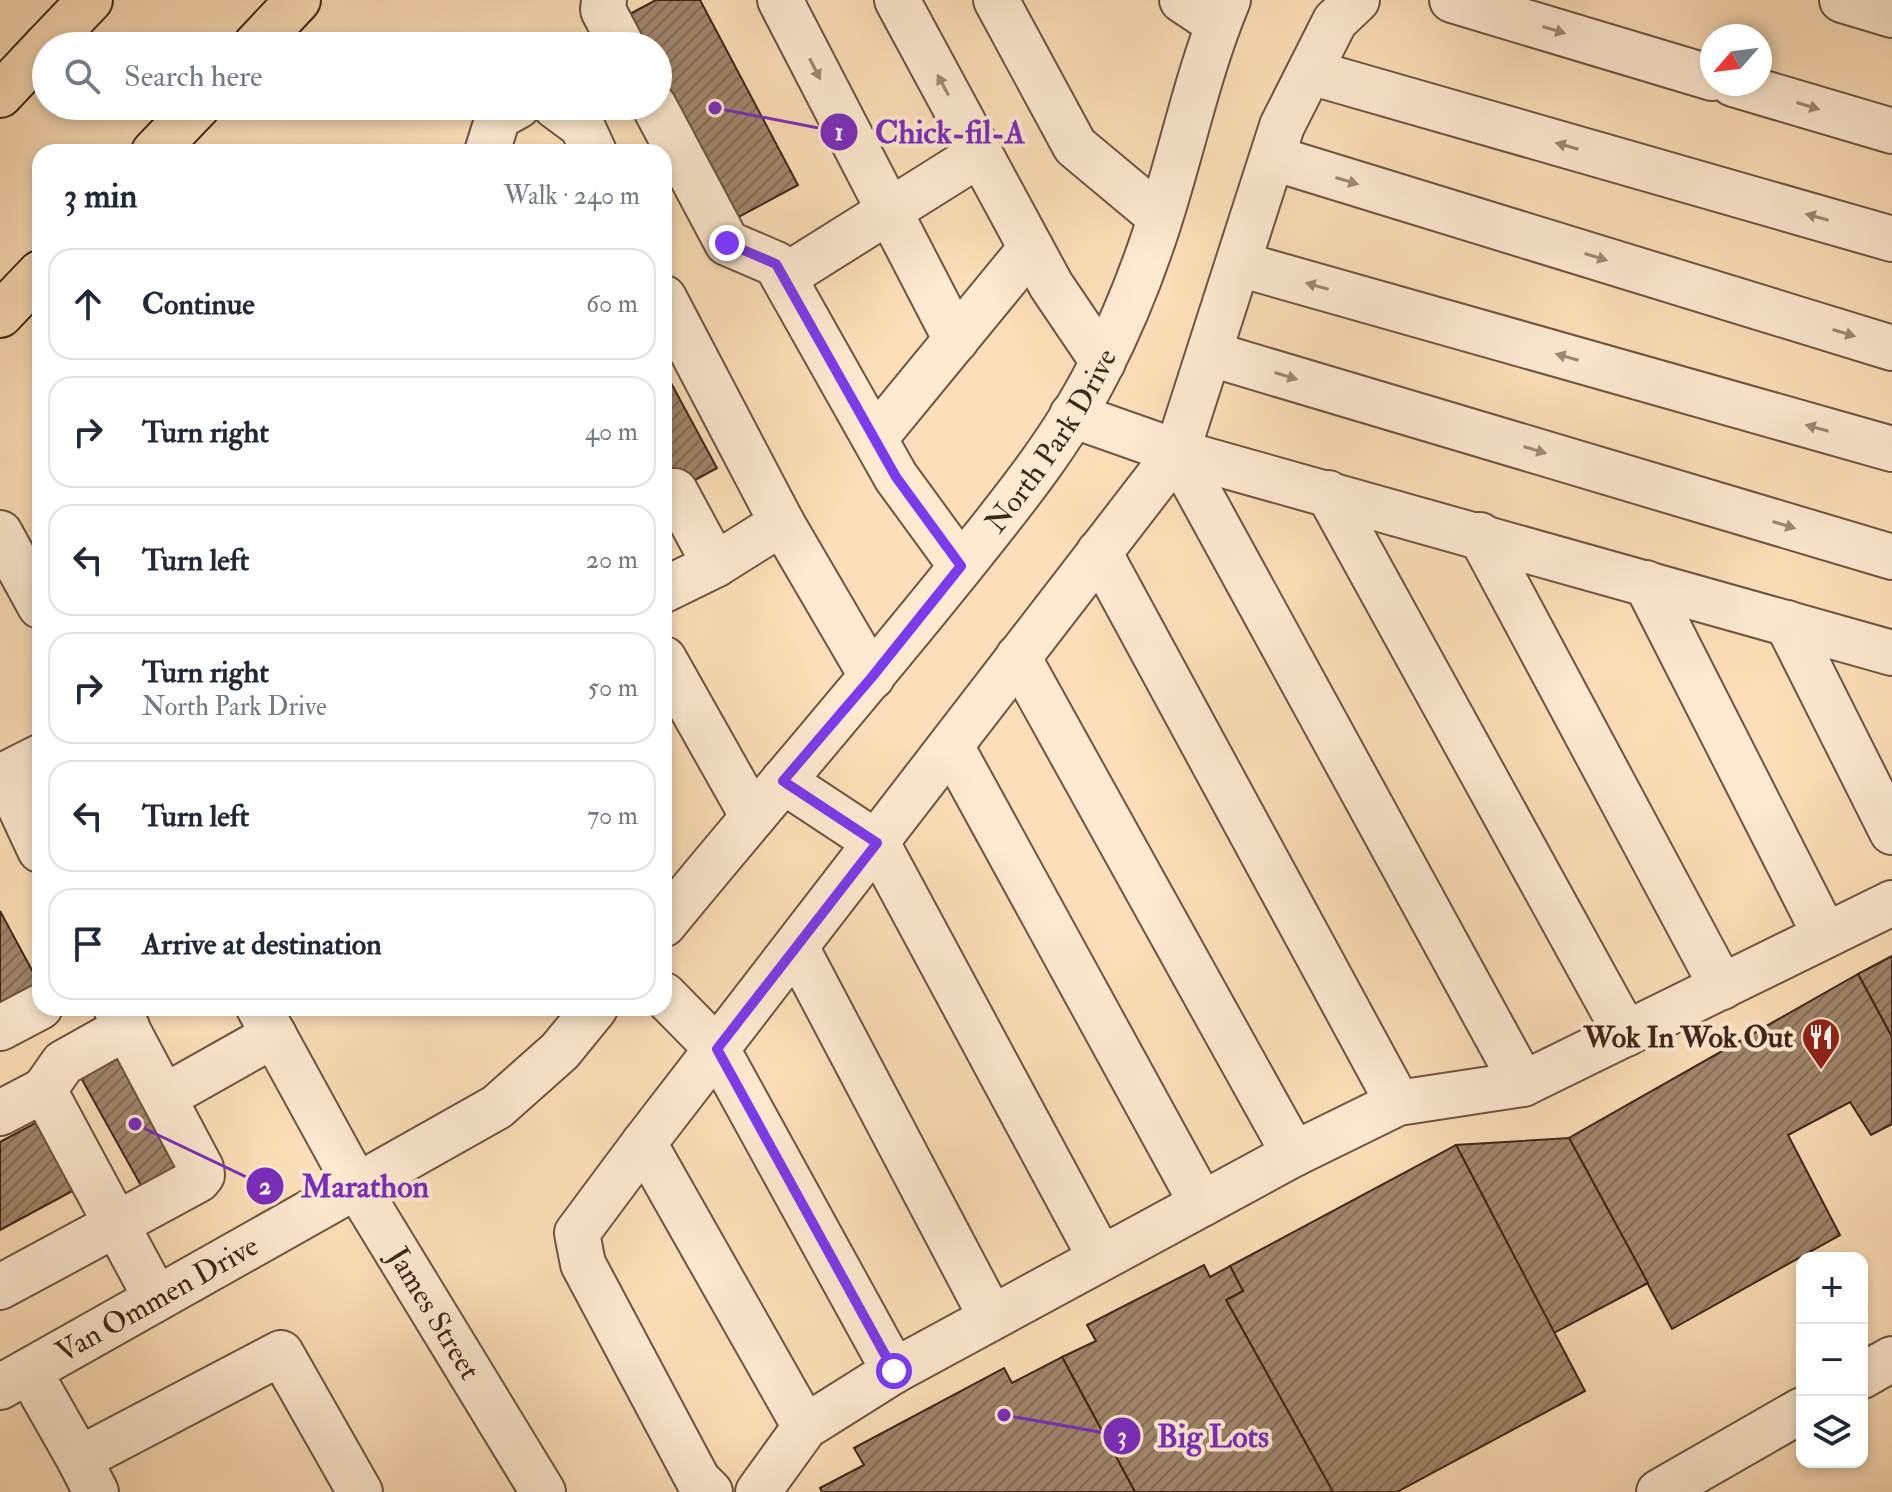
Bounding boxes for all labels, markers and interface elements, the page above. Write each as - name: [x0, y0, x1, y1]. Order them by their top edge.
- one-way arrow: [1542, 24, 1566, 37]
- north arrow: [1700, 24, 1772, 96]
- search box: [32, 32, 672, 120]
- icon: search: [60, 54, 104, 98]
- text: Search here: [124, 58, 263, 95]
- one-way arrow: [809, 58, 822, 81]
- one-way arrow: [936, 74, 949, 97]
- one-way arrow: [1796, 100, 1820, 113]
- callout: Chick-fil-A: [819, 104, 1041, 160]
- text: Chick-fil-A: [875, 113, 1026, 153]
- text: 1: [835, 117, 843, 148]
- one-way arrow: [1555, 139, 1580, 151]
- text: 3 min: [64, 175, 137, 218]
- one-way arrow: [1336, 175, 1360, 188]
- text: Walk · 240 m: [504, 180, 640, 212]
- one-way arrow: [1804, 211, 1829, 223]
- route end: [709, 225, 745, 261]
- one-way arrow: [1584, 251, 1608, 264]
- one-way arrow: [1304, 279, 1328, 292]
- icon: ahead: [66, 282, 110, 326]
- text: Continue: [142, 286, 255, 323]
- text: 60 m: [586, 288, 638, 320]
- one-way arrow: [1833, 328, 1857, 340]
- street label: North Park Drive: [977, 343, 1125, 540]
- one-way arrow: [1554, 350, 1578, 363]
- one-way arrow: [1274, 370, 1298, 383]
- icon: right: [66, 410, 110, 454]
- text: Turn right: [142, 414, 269, 451]
- text: 40 m: [585, 416, 638, 448]
- one-way arrow: [1804, 421, 1829, 433]
- one-way arrow: [1523, 444, 1547, 457]
- one-way arrow: [1772, 519, 1796, 532]
- icon: left: [66, 538, 110, 582]
- text: Turn left: [142, 542, 249, 579]
- text: 20 m: [586, 544, 638, 576]
- text: Turn right: [142, 654, 269, 691]
- icon: right: [66, 666, 110, 710]
- text: 50 m: [588, 672, 638, 704]
- text: North Park Drive: [142, 691, 327, 723]
- icon: left: [66, 794, 110, 838]
- text: Turn left: [142, 798, 249, 835]
- text: 70 m: [587, 800, 638, 832]
- icon: arrive: [66, 922, 110, 966]
- text: Arrive at destination: [142, 926, 382, 963]
- restaurant icon: Wok In Wok Out: [1800, 1016, 1842, 1071]
- place label: Wok In Wok Out: [1583, 1019, 1793, 1056]
- callout: Marathon: [245, 1158, 445, 1214]
- text: Marathon: [300, 1167, 430, 1207]
- text: 2: [259, 1171, 271, 1202]
- street label: Van Ommen Drive: [49, 1227, 265, 1370]
- street label: James Street: [379, 1239, 489, 1387]
- map controls: [1796, 1252, 1868, 1468]
- button: +: [1796, 1252, 1868, 1324]
- button: −: [1796, 1324, 1868, 1396]
- route start: [876, 1353, 912, 1389]
- button: layers: [1796, 1396, 1868, 1468]
- callout: Big Lots: [1102, 1408, 1285, 1464]
- text: Big Lots: [1157, 1417, 1269, 1457]
- text: 3: [1117, 1421, 1127, 1452]

